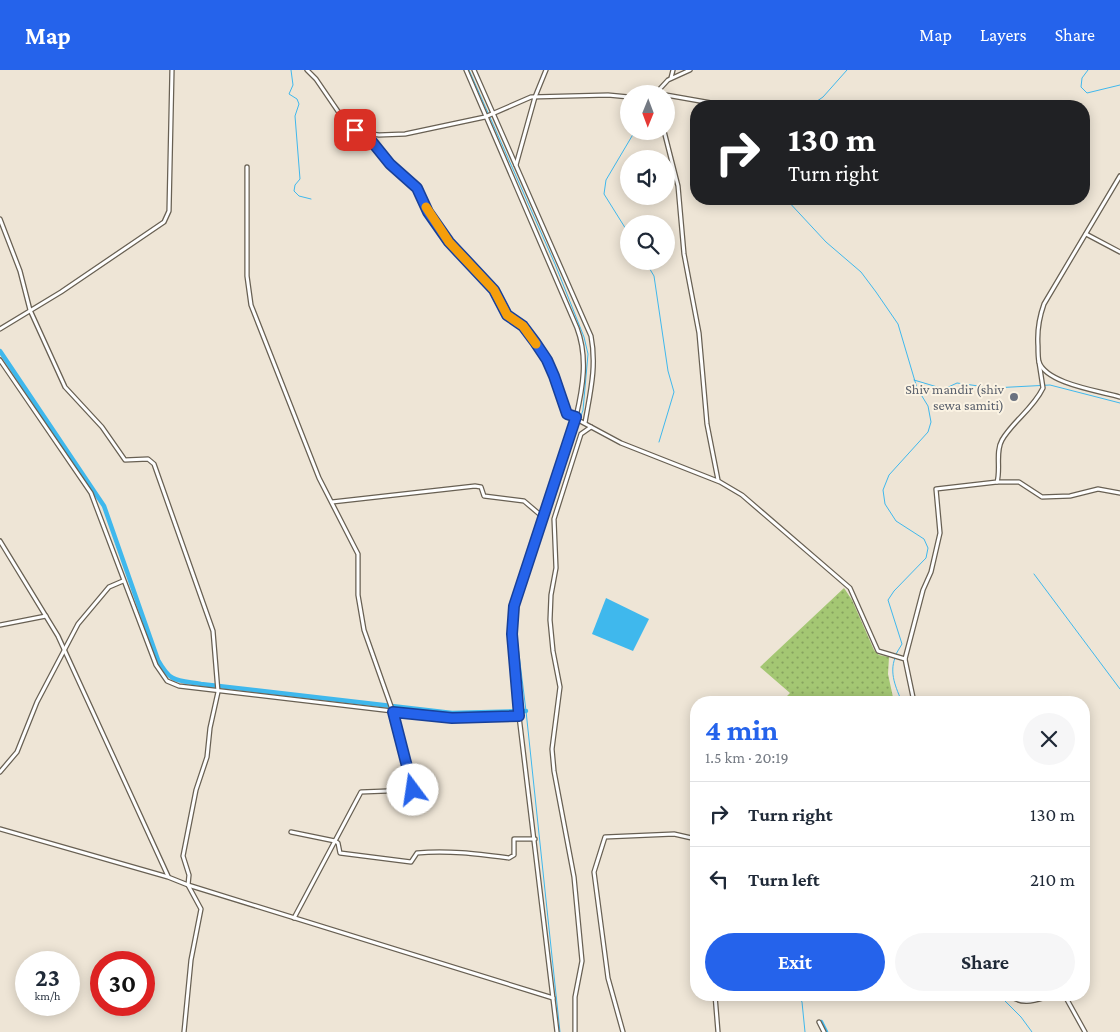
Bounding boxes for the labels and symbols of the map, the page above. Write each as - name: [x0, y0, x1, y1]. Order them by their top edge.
- north arrow: [620, 85, 675, 140]
- pin: [334, 109, 376, 151]
- place label: Shiv mandir (shiv sewa samiti): [905, 381, 1005, 414]
- marker: Shiv mandir (shiv sewa samiti): [1008, 391, 1020, 403]
- position arrow: [386, 763, 438, 815]
- speed limit sign: 30: [90, 951, 155, 1016]

